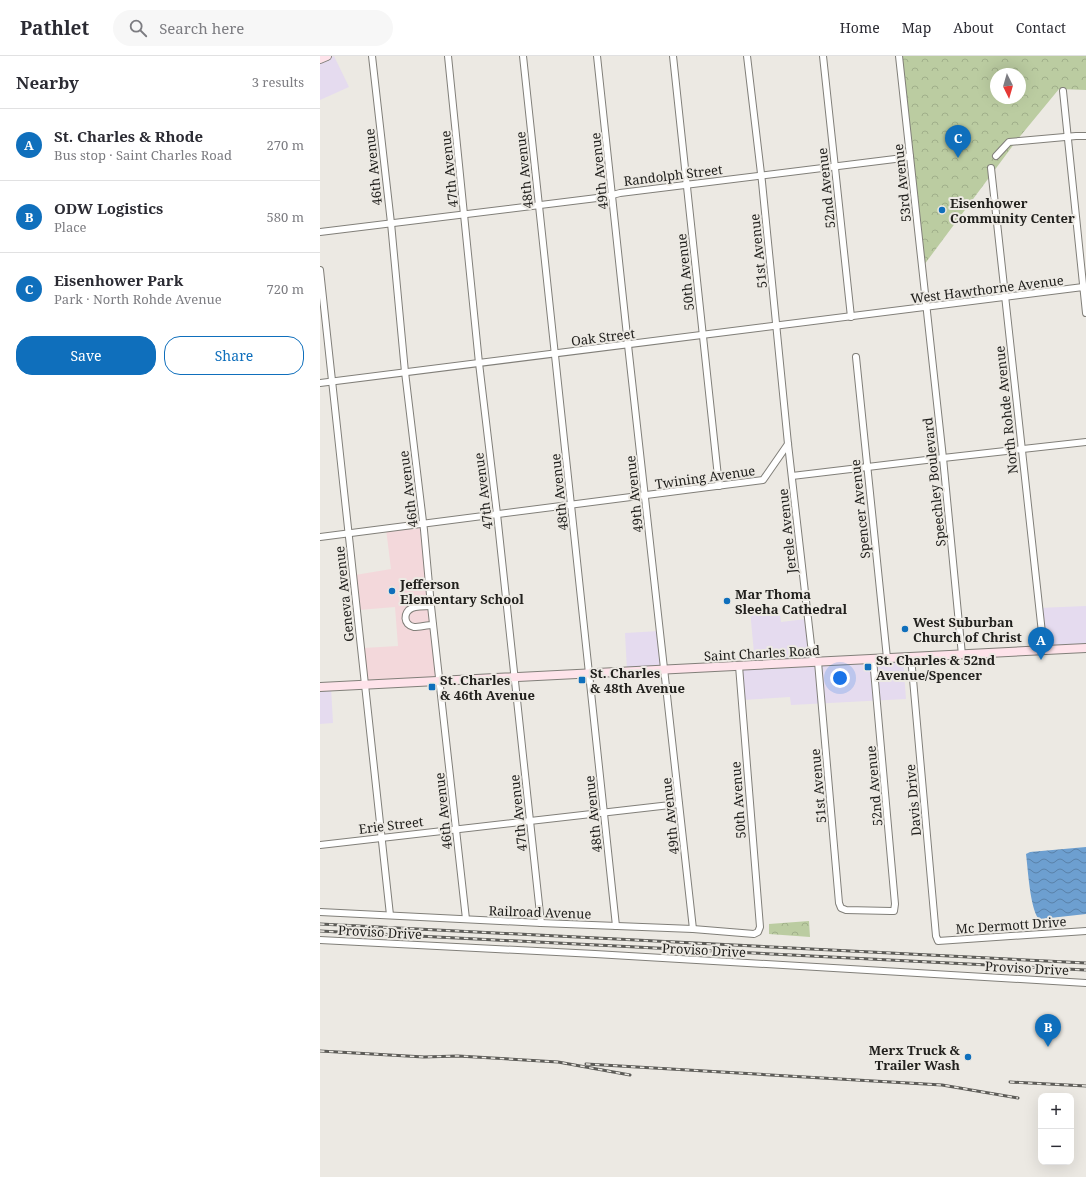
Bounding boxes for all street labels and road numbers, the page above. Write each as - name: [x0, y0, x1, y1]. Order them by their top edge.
- street label: 46th Avenue: [360, 128, 386, 206]
- street label: 47th Avenue: [436, 130, 462, 208]
- street label: 48th Avenue: [511, 131, 537, 209]
- street label: 49th Avenue: [586, 132, 612, 210]
- street label: 53rd Avenue: [889, 143, 915, 223]
- street label: 52nd Avenue: [813, 147, 839, 229]
- street label: Randolph Street: [622, 160, 724, 190]
- street label: 51st Avenue: [745, 213, 771, 289]
- street label: 50th Avenue: [672, 233, 698, 311]
- street label: West Hawthorne Avenue: [909, 271, 1065, 307]
- street label: Oak Street: [570, 324, 636, 350]
- street label: North Rohde Avenue: [990, 345, 1022, 475]
- street label: Speechley Boulevard: [918, 417, 950, 547]
- street label: 46th Avenue: [394, 450, 422, 528]
- street label: 47th Avenue: [469, 452, 497, 530]
- street label: 48th Avenue: [546, 453, 572, 531]
- street label: 49th Avenue: [621, 455, 647, 533]
- street label: Spencer Avenue: [846, 458, 874, 560]
- street label: Twining Avenue: [654, 461, 756, 493]
- street label: Jerele Avenue: [774, 488, 801, 575]
- street label: Geneva Avenue: [330, 545, 358, 643]
- street label: Saint Charles Road: [704, 641, 820, 665]
- street label: 52nd Avenue: [862, 745, 886, 827]
- street label: 51st Avenue: [806, 748, 830, 824]
- street label: 50th Avenue: [726, 761, 750, 839]
- street label: Davis Drive: [901, 763, 925, 837]
- street label: 46th Avenue: [430, 772, 456, 850]
- street label: 47th Avenue: [505, 774, 531, 852]
- street label: 48th Avenue: [580, 775, 606, 853]
- street label: 49th Avenue: [657, 777, 683, 855]
- street label: Erie Street: [358, 812, 425, 838]
- street label: Railroad Avenue: [488, 901, 592, 923]
- street label: Mc Dermott Drive: [955, 912, 1067, 938]
- street label: Proviso Drive: [338, 921, 423, 943]
- street label: Proviso Drive: [662, 939, 747, 961]
- street label: Proviso Drive: [985, 957, 1070, 979]

